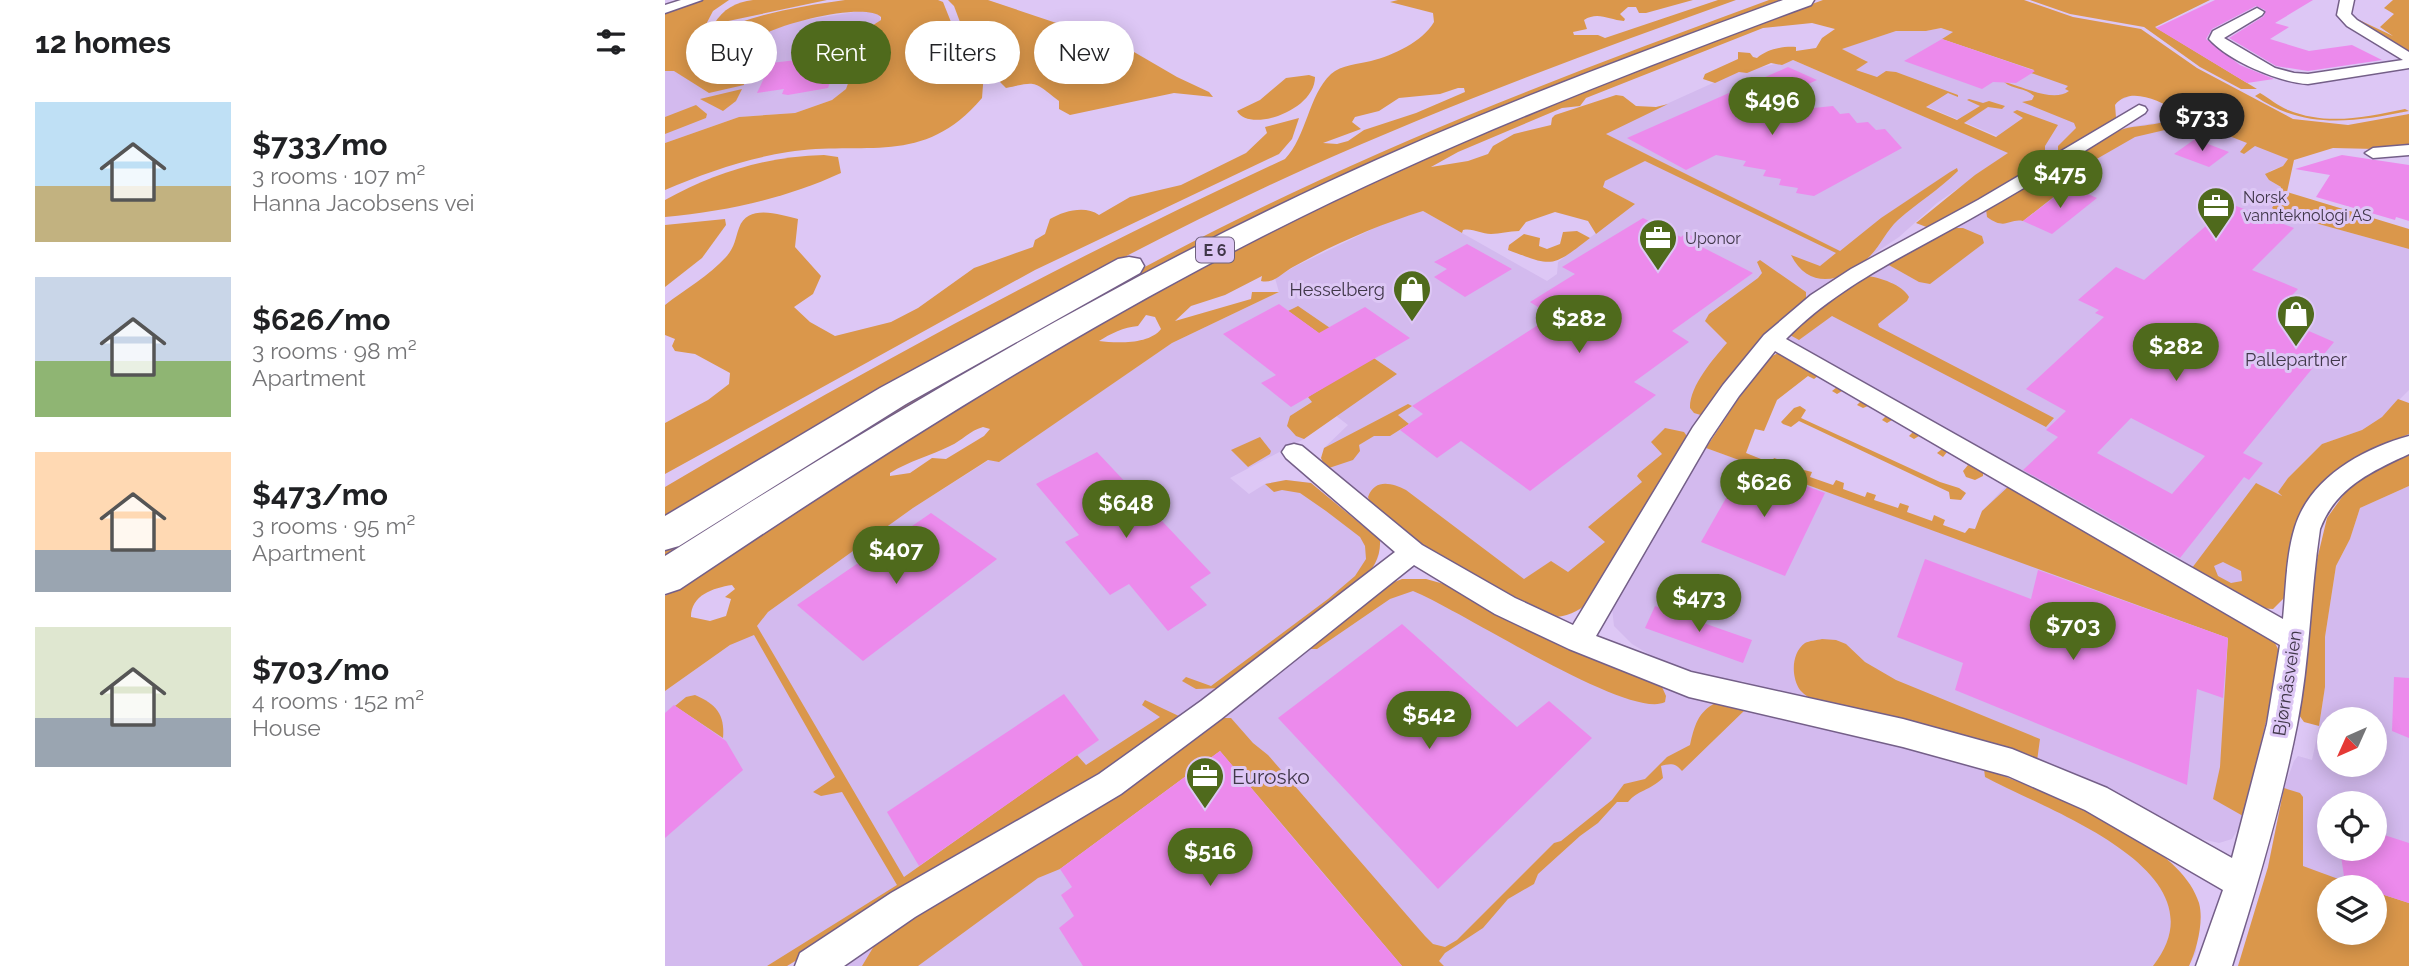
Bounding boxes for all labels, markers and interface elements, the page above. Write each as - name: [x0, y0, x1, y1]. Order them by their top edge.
- chip: Buy: [686, 21, 777, 84]
- chip: Rent: [791, 21, 891, 84]
- chip: Filters: [905, 21, 1020, 84]
- chip: New: [1034, 21, 1134, 84]
- icon: filters: [592, 23, 630, 61]
- text: 12 homes: [35, 25, 171, 60]
- pin: $496: [1731, 78, 1813, 137]
- text: $496: [1744, 86, 1800, 113]
- pin: $733: [2161, 94, 2243, 153]
- text: $733: [2175, 102, 2229, 129]
- text: $733/mo: [252, 127, 387, 162]
- icon: home: [91, 130, 175, 214]
- pin: $475: [2019, 150, 2101, 210]
- text: $475: [2033, 159, 2087, 186]
- text: 3 rooms · 107 m²: [252, 162, 426, 189]
- office icon: Norsk vannteknologi AS: [2195, 185, 2237, 240]
- place label: Norsk vannteknologi AS: [2243, 188, 2372, 225]
- text: Hanna Jacobsens vei: [252, 189, 475, 216]
- office icon: Uponor: [1637, 217, 1679, 272]
- place label: Uponor: [1685, 229, 1741, 248]
- road number: E 6: [1196, 238, 1234, 262]
- shop icon: Hesselberg: [1391, 268, 1433, 323]
- place label: Hesselberg: [1290, 279, 1385, 300]
- shop icon: Pallepartner: [2275, 293, 2317, 348]
- pin: $282: [1538, 296, 1620, 355]
- text: $626/mo: [252, 302, 390, 337]
- text: $282: [1552, 304, 1606, 331]
- icon: home: [91, 305, 175, 389]
- pin: $282: [2135, 324, 2217, 383]
- text: $282: [2149, 332, 2203, 359]
- text: 3 rooms · 98 m²: [252, 337, 417, 364]
- place label: Pallepartner: [2245, 349, 2348, 370]
- text: Apartment: [252, 364, 366, 391]
- pin: $626: [1723, 460, 1805, 519]
- text: $626: [1736, 468, 1792, 495]
- text: $473/mo: [252, 477, 388, 512]
- icon: home: [91, 480, 175, 564]
- pin: $648: [1085, 480, 1167, 540]
- text: $648: [1098, 489, 1154, 516]
- text: 3 rooms · 95 m²: [252, 512, 415, 539]
- pin: $407: [855, 526, 937, 586]
- text: $407: [869, 535, 923, 562]
- text: Apartment: [252, 539, 366, 566]
- pin: $473: [1658, 574, 1740, 634]
- text: $473: [1672, 583, 1726, 610]
- pin: $703: [2032, 602, 2114, 662]
- text: $703: [2046, 611, 2100, 638]
- street label: Bjørnåsveien: [2268, 629, 2306, 737]
- text: $703/mo: [252, 652, 389, 687]
- icon: home: [91, 655, 175, 739]
- text: 4 rooms · 152 m²: [252, 687, 424, 714]
- pin: $542: [1388, 692, 1470, 751]
- text: $542: [1402, 700, 1456, 727]
- north arrow: [2317, 707, 2387, 777]
- map controls: [2317, 707, 2387, 945]
- text: House: [252, 714, 321, 741]
- office icon: Eurosko: [1184, 755, 1226, 810]
- place label: Eurosko: [1232, 764, 1310, 789]
- button: locate: [2317, 791, 2387, 861]
- pin: $516: [1169, 828, 1251, 888]
- text: $516: [1184, 837, 1236, 864]
- button: layers: [2317, 875, 2387, 945]

